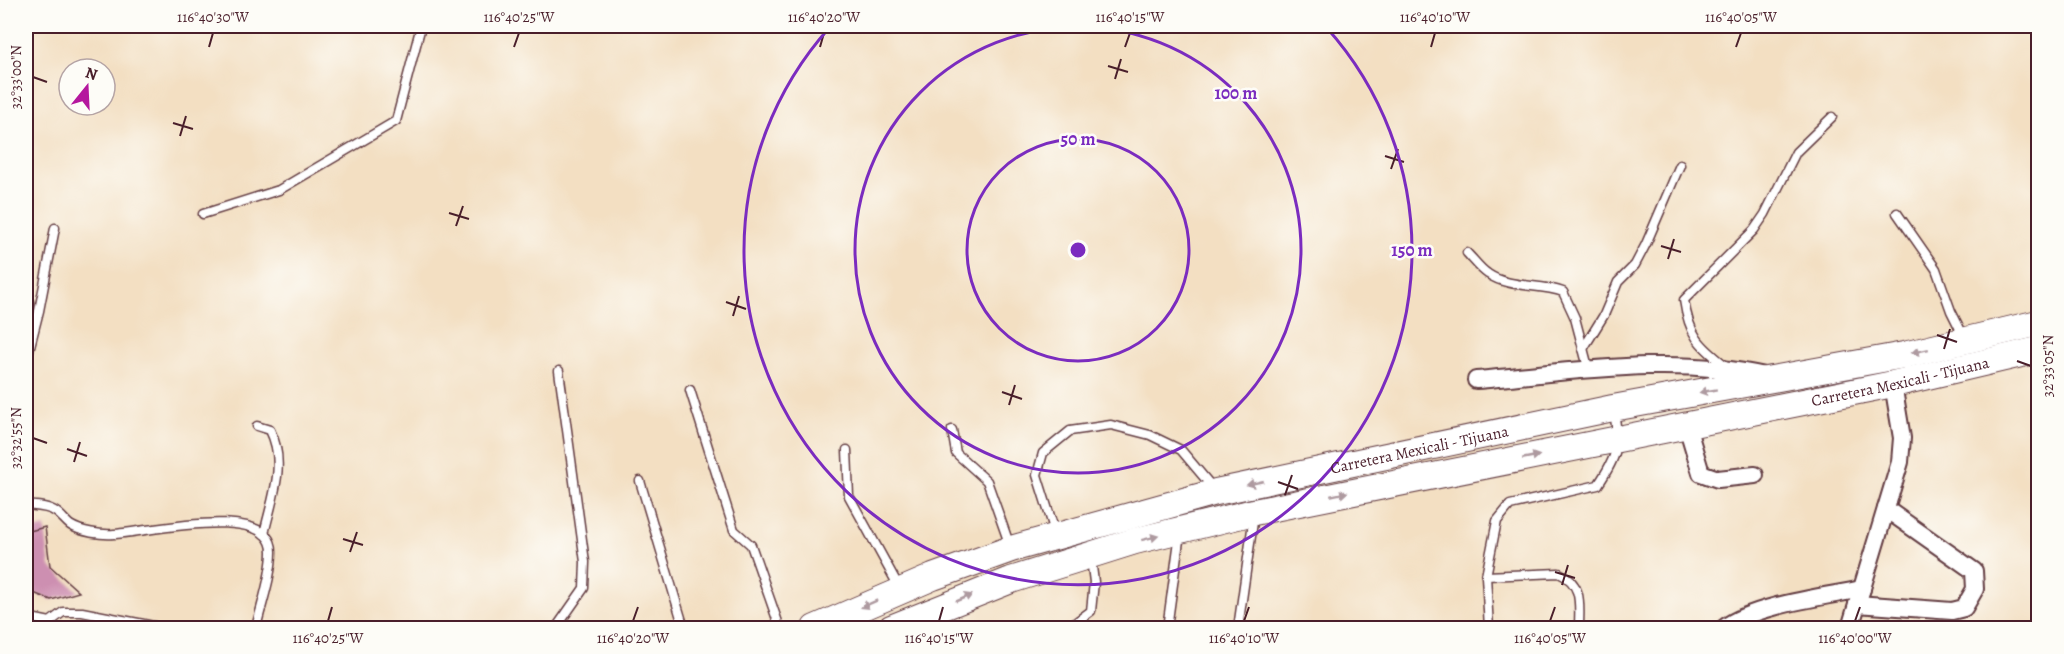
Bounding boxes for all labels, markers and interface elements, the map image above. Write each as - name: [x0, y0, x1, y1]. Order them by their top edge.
- text: 116°40'30"W: [177, 7, 249, 27]
- text: 116°40'25"W: [483, 7, 555, 27]
- text: 116°40'20"W: [788, 7, 860, 27]
- text: 116°40'15"W: [1095, 7, 1165, 27]
- text: 116°40'10"W: [1400, 7, 1470, 27]
- text: 116°40'05"W: [1705, 7, 1777, 27]
- text: 32°33'00"N: [6, 45, 26, 109]
- north arrow: [57, 57, 117, 117]
- text: N: [82, 61, 101, 86]
- text: 100 m: [1215, 81, 1257, 105]
- text: 50 m: [1061, 127, 1095, 151]
- text: 150 m: [1391, 238, 1433, 262]
- centre of rings: [1068, 240, 1088, 260]
- text: 32°33'05"N: [2038, 334, 2058, 397]
- one-way arrow: [1911, 347, 1930, 356]
- street label: Carretera Mexicali - Tijuana: [1809, 352, 1992, 412]
- one-way arrow: [1698, 387, 1717, 396]
- text: 32°32'55"N: [6, 407, 26, 469]
- street label: Carretera Mexicali - Tijuana: [1328, 420, 1511, 480]
- one-way arrow: [1522, 452, 1541, 461]
- one-way arrow: [1246, 478, 1264, 488]
- one-way arrow: [1330, 488, 1349, 498]
- one-way arrow: [1140, 532, 1159, 542]
- one-way arrow: [955, 593, 973, 602]
- one-way arrow: [861, 600, 878, 609]
- text: 116°40'25"W: [292, 628, 364, 648]
- text: 116°40'20"W: [597, 628, 669, 648]
- text: 116°40'15"W: [904, 628, 974, 648]
- text: 116°40'10"W: [1209, 628, 1279, 648]
- text: 116°40'05"W: [1514, 628, 1586, 648]
- text: 116°40'00"W: [1818, 628, 1892, 648]

